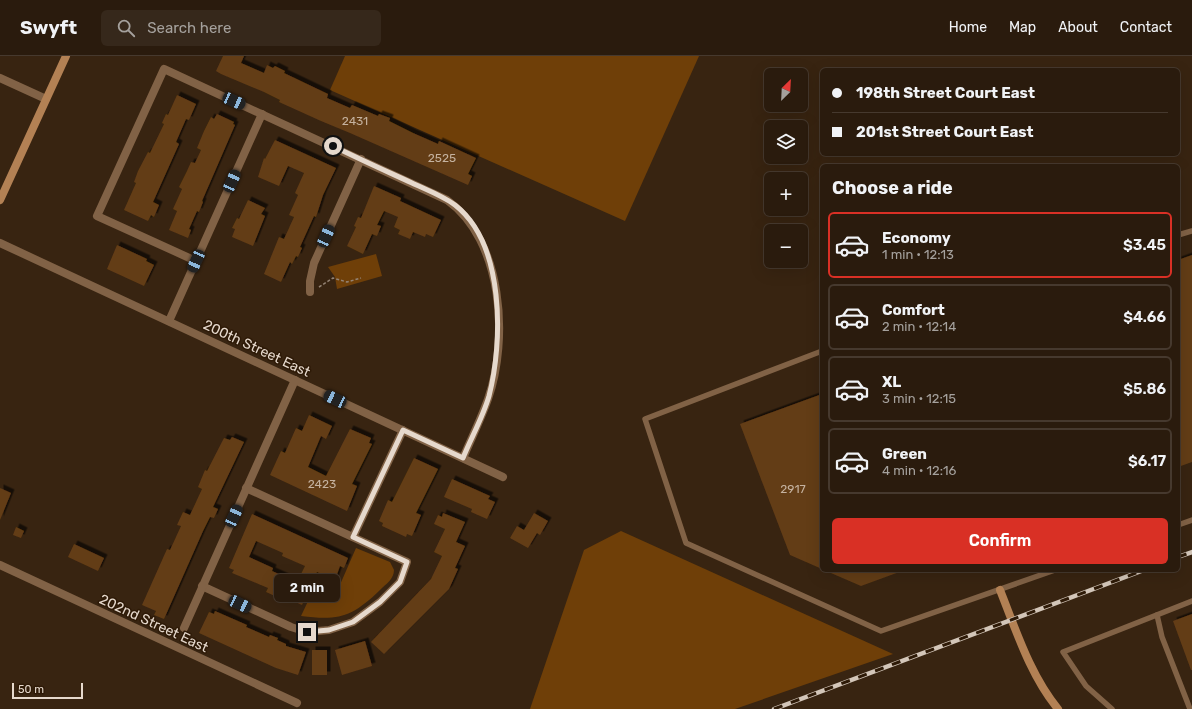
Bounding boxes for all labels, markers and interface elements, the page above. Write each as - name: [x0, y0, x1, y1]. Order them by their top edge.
- search box: [101, 10, 381, 46]
- text: Swyft: [20, 16, 77, 39]
- icon: search: [115, 17, 137, 39]
- text: Search here: [147, 19, 231, 37]
- text: Home: [949, 19, 987, 36]
- text: Map: [1009, 19, 1036, 36]
- text: About: [1058, 19, 1098, 36]
- text: Contact: [1120, 19, 1172, 36]
- north arrow: [764, 68, 808, 112]
- map controls: [764, 68, 808, 268]
- text: 198th Street Court East: [856, 84, 1035, 102]
- car: [221, 91, 247, 111]
- house number: 2431: [342, 114, 368, 128]
- button: layers: [764, 120, 808, 164]
- text: 201st Street Court East: [856, 123, 1034, 141]
- route start: [324, 137, 342, 155]
- house number: 2525: [428, 151, 456, 165]
- car: [222, 168, 242, 194]
- button: +: [764, 172, 808, 216]
- text: Choose a ride: [832, 177, 953, 199]
- car: [316, 223, 336, 249]
- button: −: [764, 224, 808, 268]
- icon: car: [834, 227, 870, 263]
- text: Economy: [882, 229, 951, 247]
- text: $3.45: [1123, 236, 1166, 254]
- text: 1 min · 12:13: [882, 247, 954, 262]
- car: [186, 248, 206, 274]
- icon: car: [834, 299, 870, 335]
- text: Comfort: [882, 301, 945, 319]
- text: $4.66: [1123, 308, 1166, 326]
- street label: 200th Street East: [201, 316, 313, 381]
- text: 2 min · 12:14: [882, 319, 956, 334]
- icon: car: [834, 371, 870, 407]
- text: XL: [882, 373, 901, 391]
- text: $5.86: [1123, 380, 1166, 398]
- car: [322, 388, 348, 410]
- text: 3 min · 12:15: [882, 391, 956, 406]
- icon: car: [834, 443, 870, 479]
- text: Green: [882, 445, 927, 463]
- text: $6.17: [1128, 452, 1166, 470]
- text: 4 min · 12:16: [882, 463, 956, 478]
- house number: 2423: [308, 477, 336, 491]
- house number: 2917: [780, 482, 806, 496]
- car: [224, 503, 244, 529]
- button: Confirm: [832, 518, 1168, 564]
- callout: 2 min: [274, 574, 340, 602]
- text: 2 min: [290, 580, 324, 595]
- street label: 202nd Street East: [97, 591, 211, 656]
- car: [227, 593, 253, 615]
- route end: [298, 623, 316, 641]
- scale bar: [12, 681, 83, 700]
- text: 50 m: [18, 683, 44, 696]

